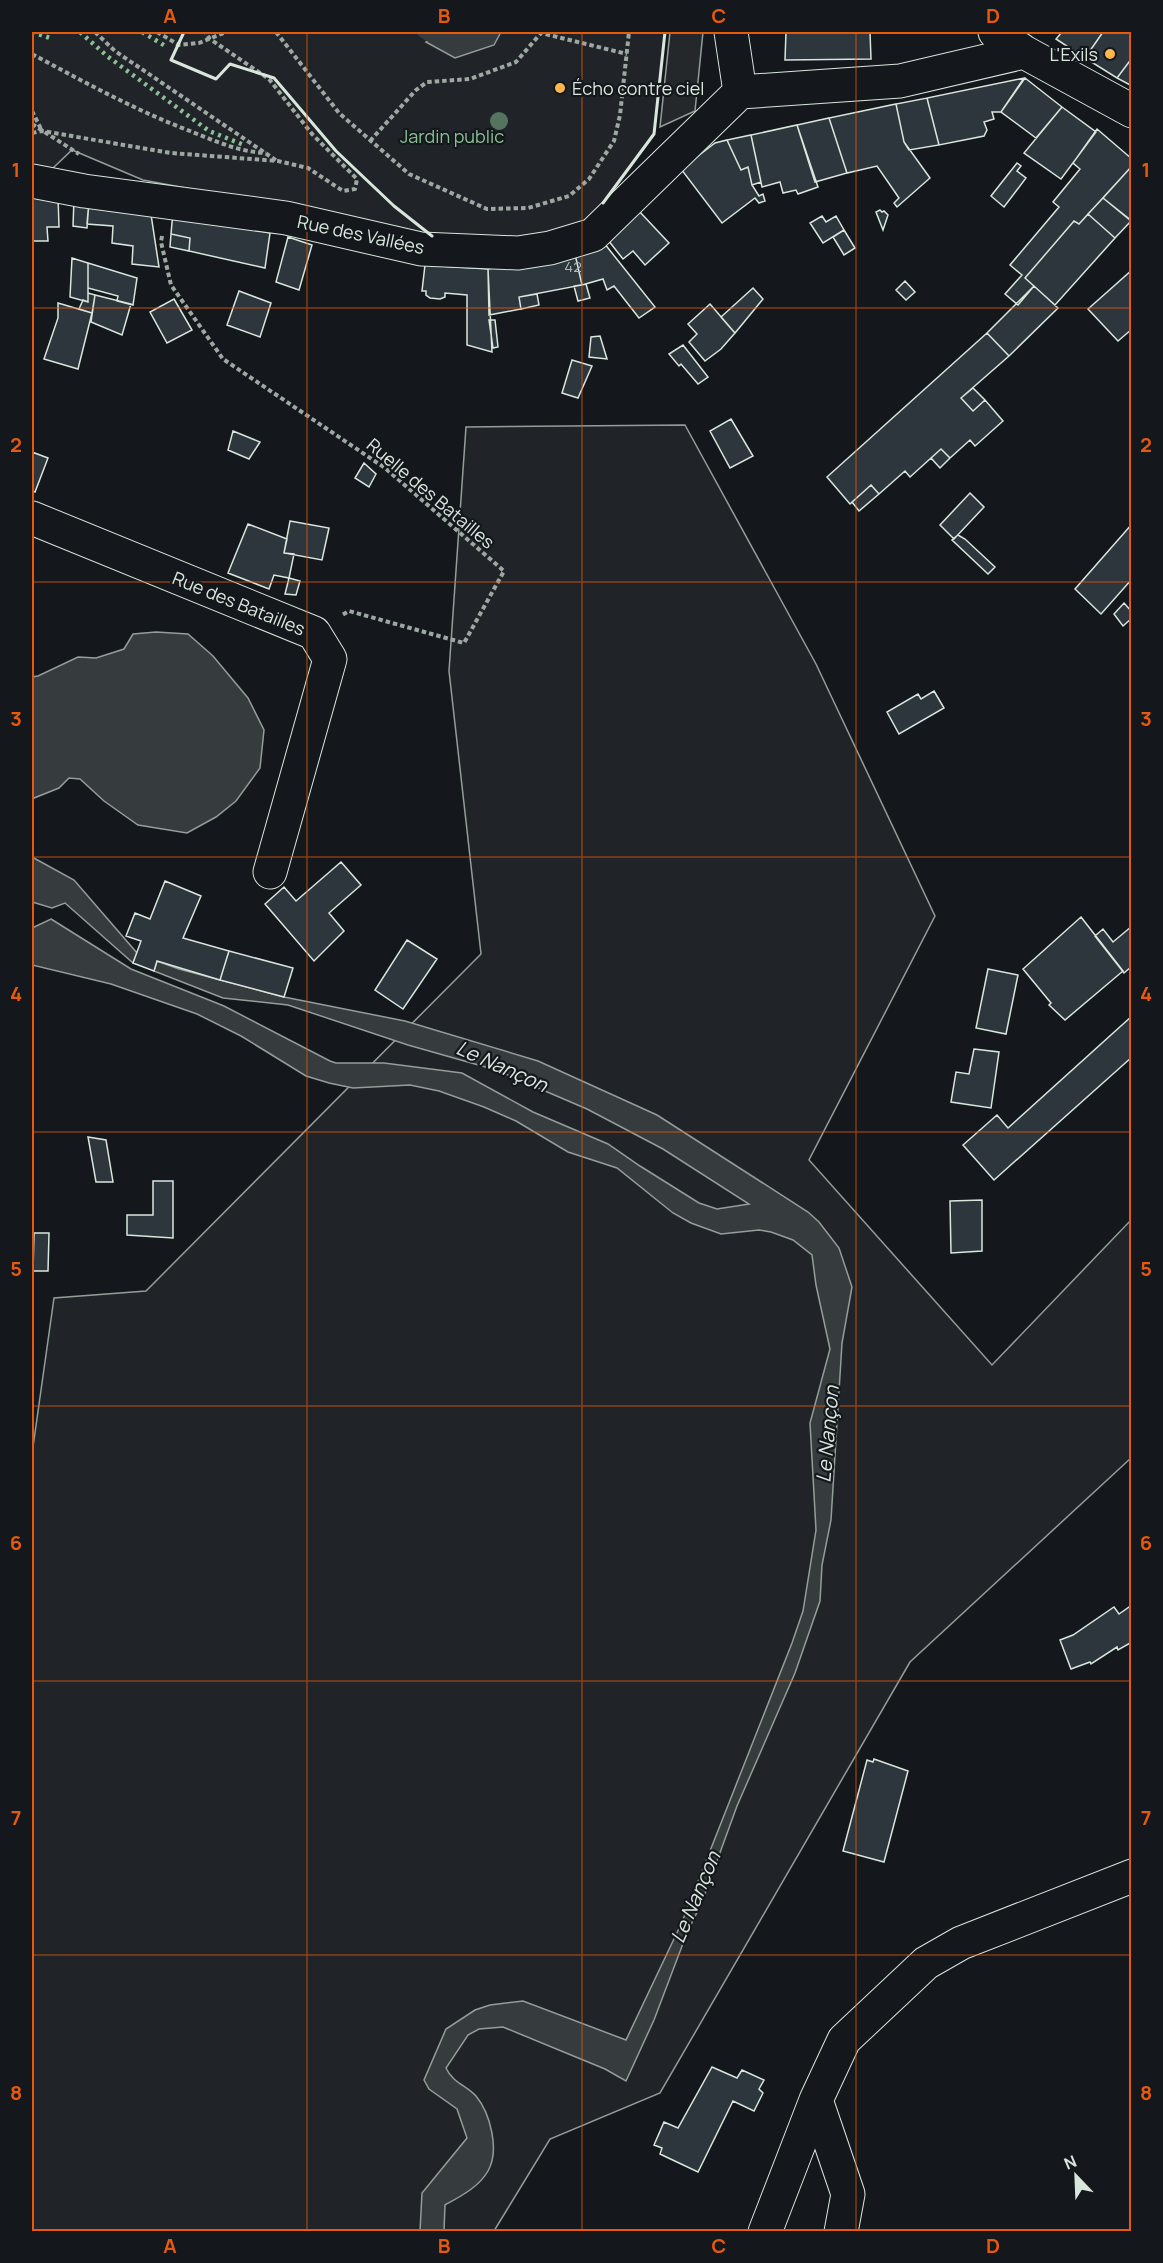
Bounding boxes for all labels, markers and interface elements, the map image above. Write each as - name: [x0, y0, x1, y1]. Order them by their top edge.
- text: A: [163, 2, 177, 29]
- text: B: [438, 2, 451, 29]
- text: C: [712, 2, 726, 29]
- text: D: [986, 2, 1000, 29]
- place label: L'Exils: [1050, 42, 1098, 66]
- marker: L'Exils: [1103, 47, 1117, 61]
- place label: Écho contre ciel: [572, 76, 704, 100]
- marker: Écho contre ciel: [553, 81, 567, 95]
- park label: Jardin public: [400, 124, 504, 148]
- text: 1: [12, 156, 20, 183]
- text: 1: [1142, 156, 1150, 183]
- street label: Rue des Vallées: [295, 209, 427, 259]
- house number: 42: [564, 256, 582, 277]
- text: 2: [10, 431, 22, 458]
- text: 2: [1140, 431, 1152, 458]
- street label: Ruelle des Batailles: [362, 432, 500, 554]
- street label: Rue des Batailles: [169, 565, 309, 641]
- text: 3: [10, 705, 22, 732]
- text: 3: [1140, 705, 1152, 732]
- text: 4: [10, 980, 22, 1007]
- text: 4: [1140, 980, 1152, 1007]
- water label: Le Nançon: [452, 1034, 553, 1099]
- text: 5: [10, 1255, 22, 1282]
- text: 5: [1140, 1255, 1152, 1282]
- water label: Le Nançon: [809, 1383, 845, 1483]
- text: 6: [10, 1529, 22, 1556]
- text: 6: [1140, 1529, 1152, 1556]
- text: 7: [11, 1804, 21, 1831]
- text: 7: [1141, 1804, 1151, 1831]
- water label: Le Nançon: [664, 1846, 727, 1947]
- text: 8: [10, 2079, 22, 2106]
- text: 8: [1140, 2079, 1152, 2106]
- north arrow: [1046, 2146, 1106, 2206]
- text: N: [1061, 2150, 1080, 2175]
- text: A: [163, 2232, 177, 2259]
- text: B: [438, 2232, 451, 2259]
- text: C: [712, 2232, 726, 2259]
- text: D: [986, 2232, 1000, 2259]

